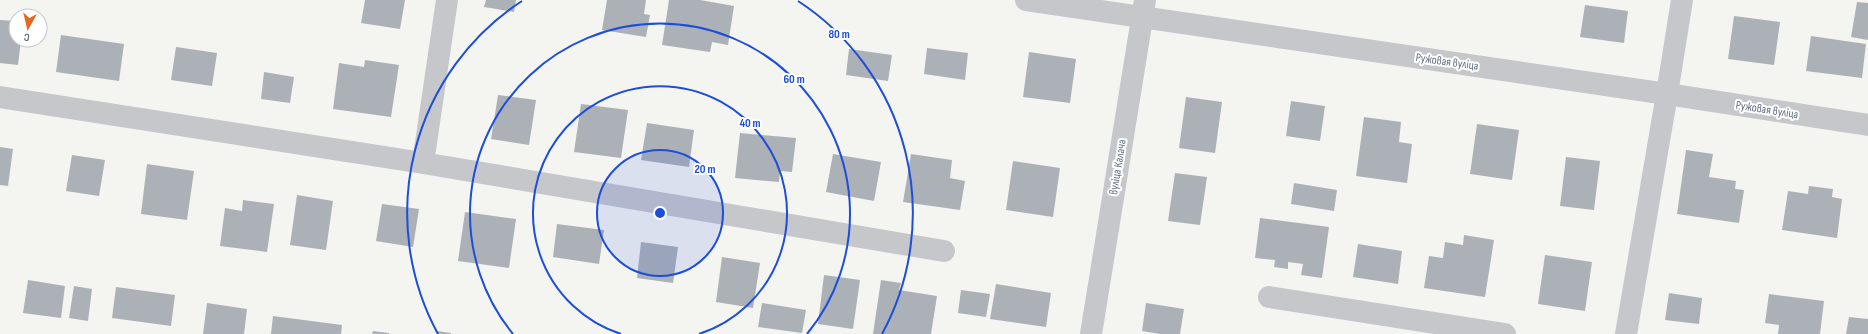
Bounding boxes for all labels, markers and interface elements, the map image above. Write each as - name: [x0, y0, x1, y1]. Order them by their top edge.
- north arrow: [8, 8, 48, 48]
- text: 80 m: [828, 27, 850, 42]
- text: С: [23, 31, 30, 44]
- street label: Ружовая вуліца: [1415, 50, 1480, 74]
- text: 60 m: [783, 72, 805, 87]
- street label: Ружовая вуліца: [1735, 98, 1800, 122]
- text: 40 m: [739, 116, 761, 131]
- street label: вуліца Калача: [1106, 138, 1130, 196]
- text: 20 m: [695, 162, 715, 177]
- centre of rings: [653, 206, 667, 220]

